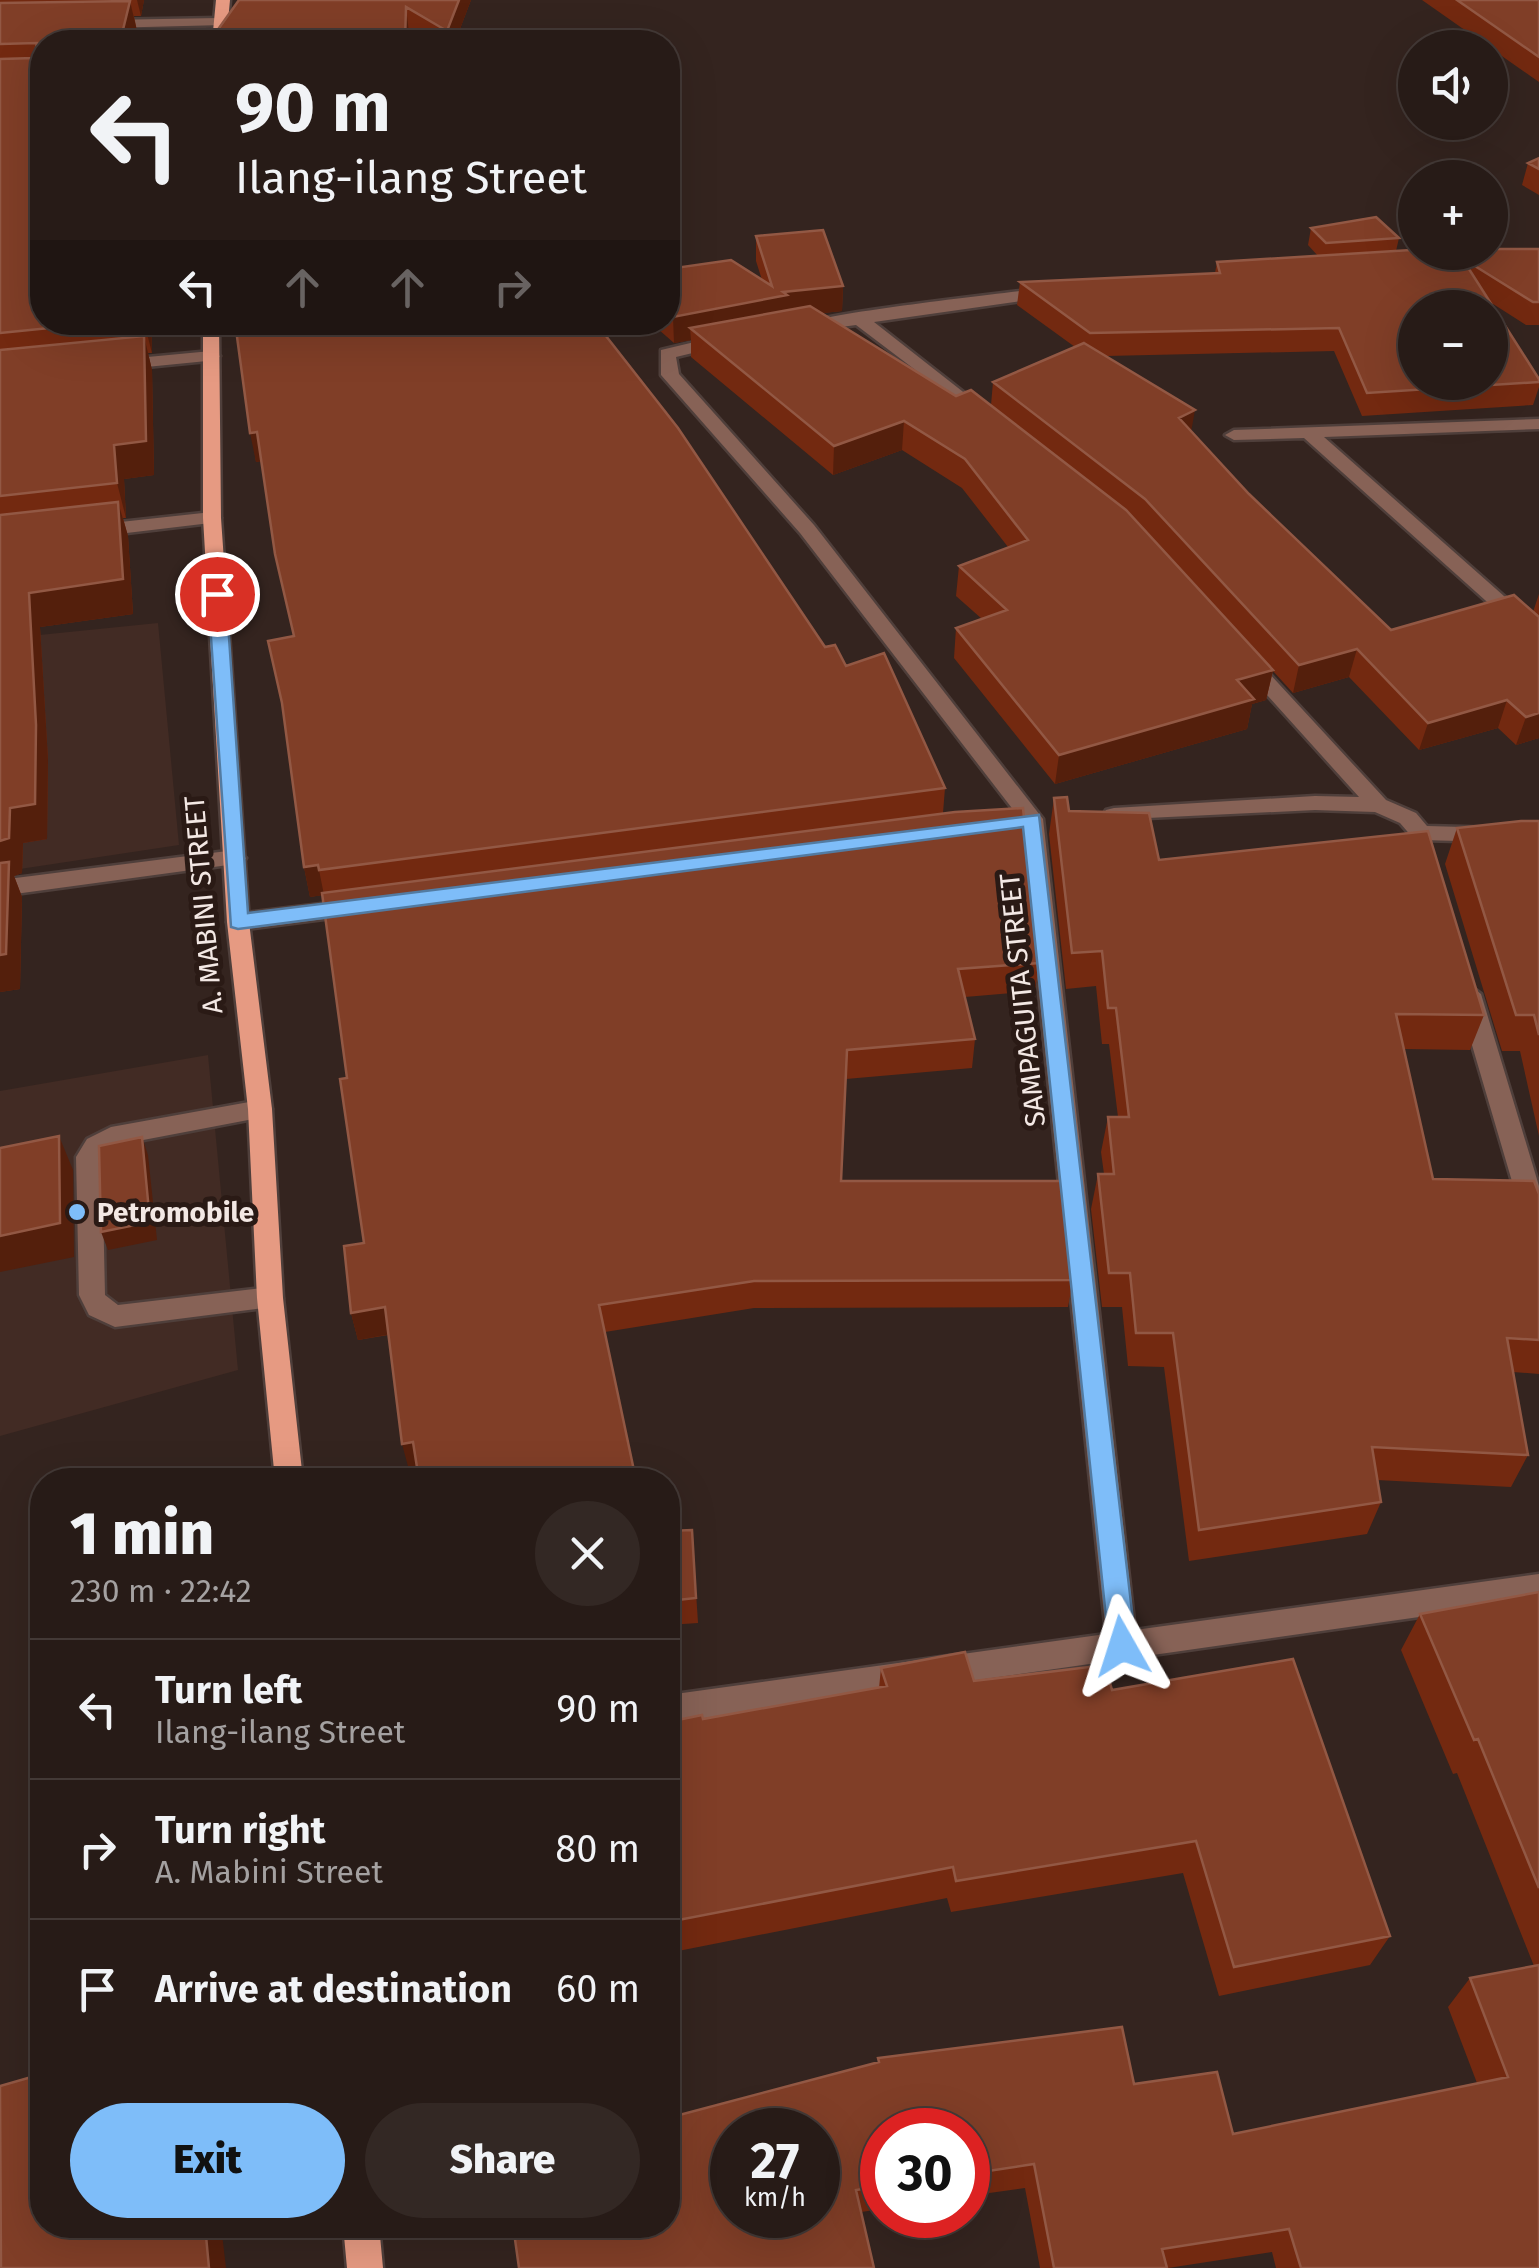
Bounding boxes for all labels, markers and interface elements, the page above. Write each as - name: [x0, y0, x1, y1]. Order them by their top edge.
- map controls: [1398, 30, 1508, 400]
- button: sound: [1398, 30, 1508, 140]
- text: 90 m: [235, 66, 391, 150]
- icon: left: [70, 70, 200, 200]
- text: Ilang-ilang Street: [235, 151, 587, 205]
- button: +: [1398, 160, 1508, 270]
- icon: left: [170, 260, 225, 315]
- icon: ahead: [275, 260, 330, 315]
- icon: ahead: [380, 260, 435, 315]
- icon: right: [485, 260, 540, 315]
- button: −: [1398, 290, 1508, 400]
- pin: [175, 552, 260, 637]
- icon: arrive: [190, 567, 245, 622]
- street label: A. MABINI STREET: [177, 794, 229, 1015]
- street label: SAMPAGUITA STREET: [993, 871, 1052, 1128]
- place label: Petromobile: [97, 1196, 254, 1229]
- marker: Petromobile: [66, 1201, 88, 1223]
- text: 1 min: [70, 1498, 214, 1570]
- button: close: [535, 1501, 640, 1606]
- text: 230 m · 22:42: [70, 1572, 251, 1610]
- position arrow: [1070, 1594, 1174, 1698]
- text: Turn left: [155, 1667, 302, 1713]
- icon: left: [70, 1682, 125, 1737]
- text: 90 m: [556, 1686, 640, 1732]
- text: Ilang-ilang Street: [155, 1713, 405, 1751]
- text: Turn right: [155, 1807, 325, 1853]
- icon: right: [70, 1822, 125, 1877]
- text: 80 m: [555, 1826, 640, 1872]
- text: A. Mabini Street: [155, 1853, 383, 1891]
- icon: arrive: [70, 1962, 125, 2017]
- text: Arrive at destination: [155, 1966, 512, 2012]
- text: 60 m: [556, 1966, 640, 2012]
- button: Exit: [70, 2103, 345, 2218]
- button: Share: [365, 2103, 640, 2218]
- speed limit sign: 30: [860, 2108, 990, 2238]
- text: 27: [751, 2131, 799, 2191]
- text: km/h: [744, 2183, 806, 2213]

